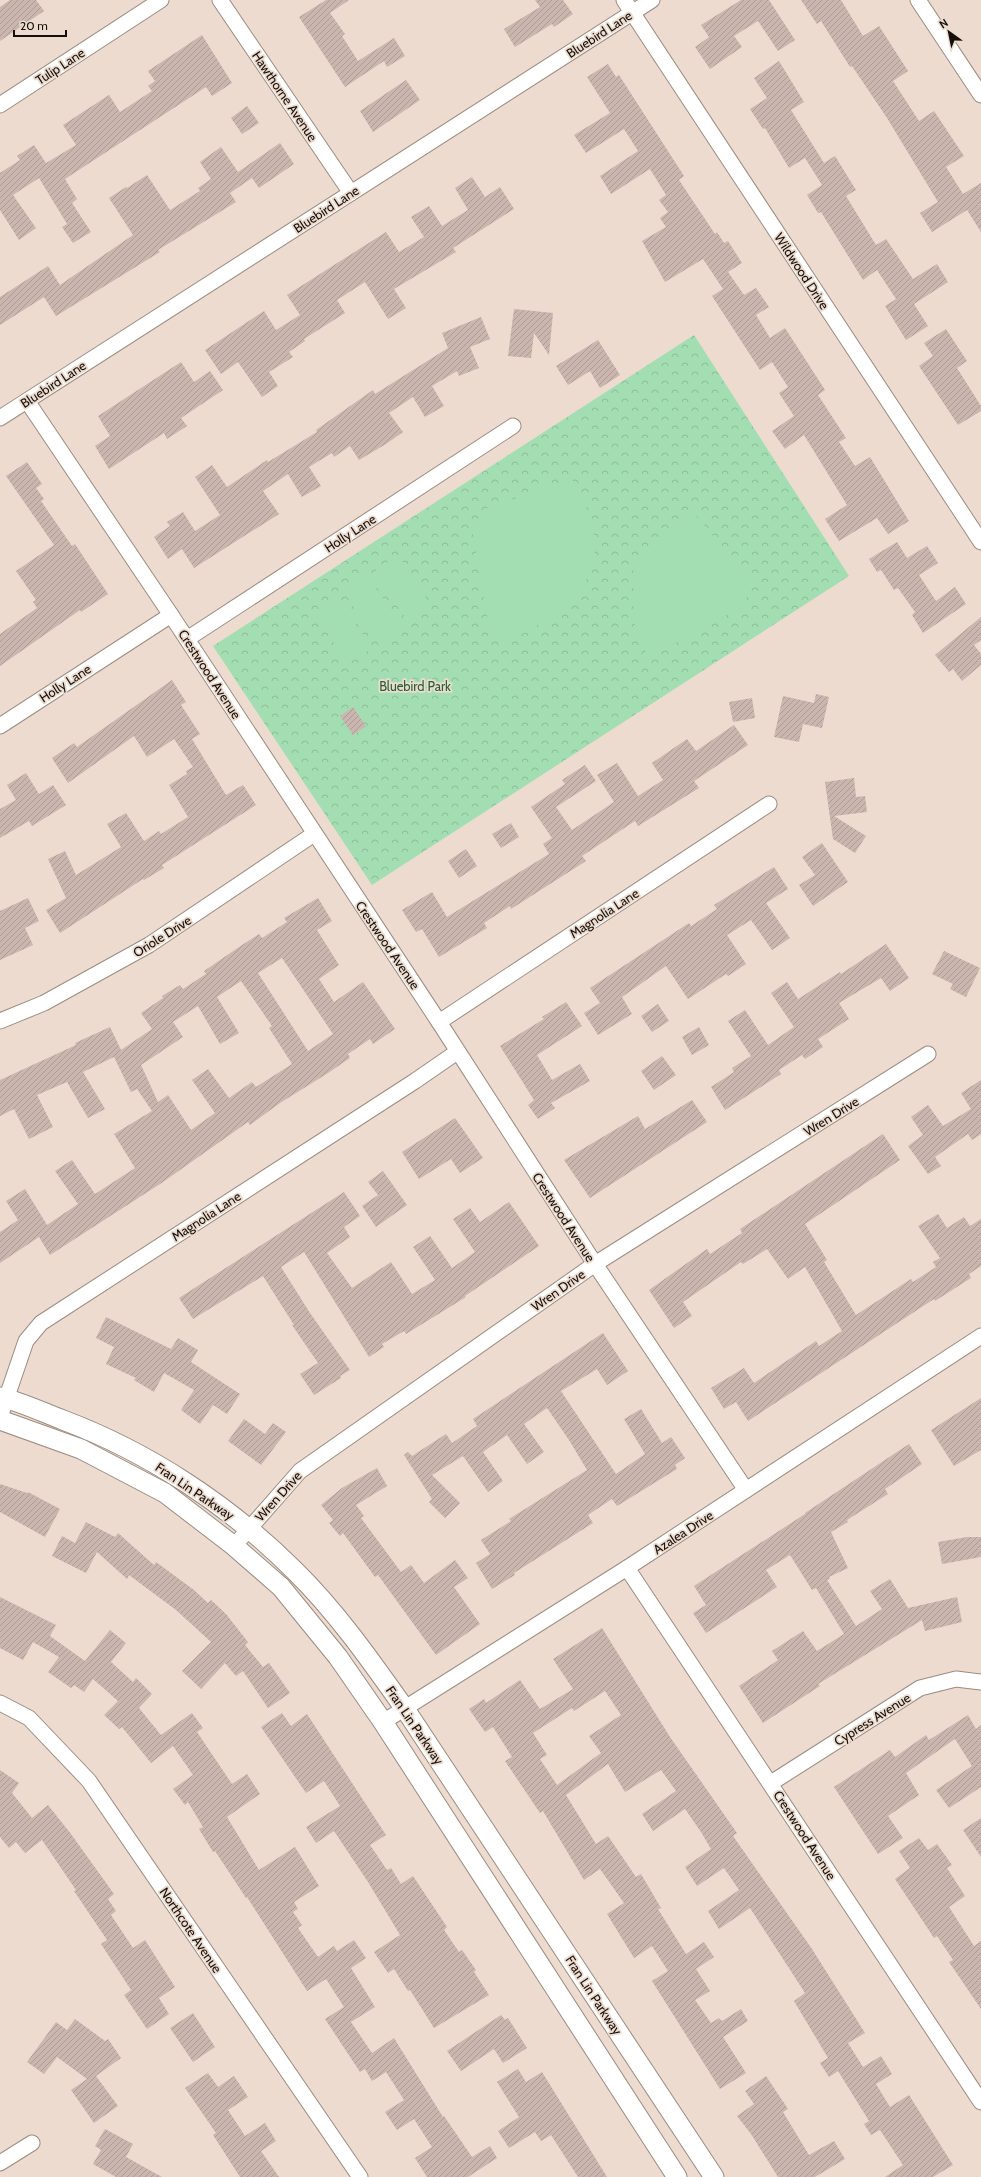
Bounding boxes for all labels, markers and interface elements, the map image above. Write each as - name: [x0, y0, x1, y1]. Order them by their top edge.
- street label: Bluebird Lane: [563, 7, 635, 61]
- scale bar: [14, 12, 66, 38]
- north arrow: [929, 12, 969, 52]
- text: N: [936, 16, 951, 32]
- text: 20 m: [20, 18, 48, 33]
- street label: Tulip Lane: [32, 44, 88, 88]
- street label: Hawthorne Avenue: [249, 48, 321, 144]
- street label: Bluebird Lane: [290, 182, 362, 236]
- street label: Wildwood Drive: [771, 230, 833, 313]
- street label: Bluebird Lane: [17, 357, 89, 411]
- street label: Holly Lane: [321, 510, 379, 556]
- street label: Crestwood Avenue: [175, 626, 245, 722]
- street label: Holly Lane: [36, 660, 94, 706]
- park label: Bluebird Park: [379, 678, 451, 694]
- street label: Magnolia Lane: [566, 885, 642, 941]
- street label: Crestwood Avenue: [352, 898, 424, 993]
- street label: Oriole Drive: [130, 912, 194, 960]
- street label: Wren Drive: [801, 1093, 862, 1139]
- street label: Crestwood Avenue: [529, 1169, 599, 1265]
- street label: Magnolia Lane: [168, 1188, 244, 1244]
- street label: Wren Drive: [528, 1266, 588, 1314]
- street label: Fran Lin Parkway: [153, 1459, 238, 1523]
- street label: Wren Drive: [251, 1467, 305, 1524]
- street label: Azalea Drive: [650, 1506, 716, 1557]
- street label: Fran Lin Parkway: [383, 1683, 447, 1768]
- street label: Cypress Avenue: [831, 1689, 914, 1749]
- street label: Crestwood Avenue: [770, 1787, 840, 1883]
- street label: Northcote Avenue: [156, 1884, 226, 1976]
- street label: Fran Lin Parkway: [562, 1952, 626, 2038]

